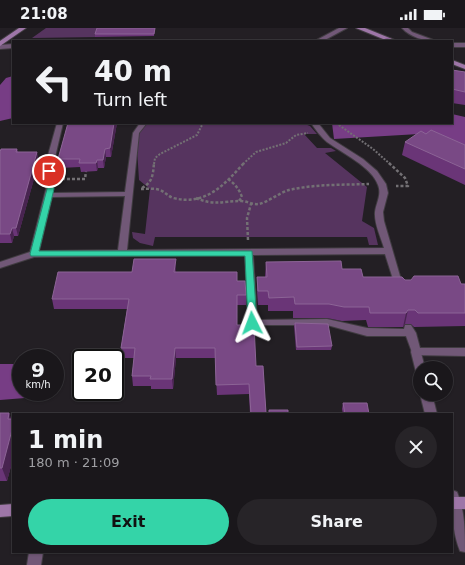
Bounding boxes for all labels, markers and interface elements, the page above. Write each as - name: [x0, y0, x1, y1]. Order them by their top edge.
- text: 21:08: [20, 5, 68, 23]
- text: 40 m: [94, 55, 172, 88]
- icon: left: [28, 56, 80, 108]
- text: Turn left: [94, 89, 167, 110]
- pin: [32, 154, 66, 188]
- icon: arrive: [38, 160, 60, 182]
- position arrow: [231, 302, 273, 344]
- speed limit sign: 20: [72, 349, 124, 401]
- text: 9: [31, 358, 45, 382]
- map controls: [413, 361, 453, 401]
- button: search: [413, 361, 453, 401]
- text: km/h: [25, 379, 51, 390]
- text: 1 min: [28, 426, 103, 454]
- button: close: [395, 426, 437, 468]
- text: 180 m · 21:09: [28, 455, 119, 470]
- button: Exit: [28, 499, 229, 545]
- button: Share: [237, 499, 437, 545]

